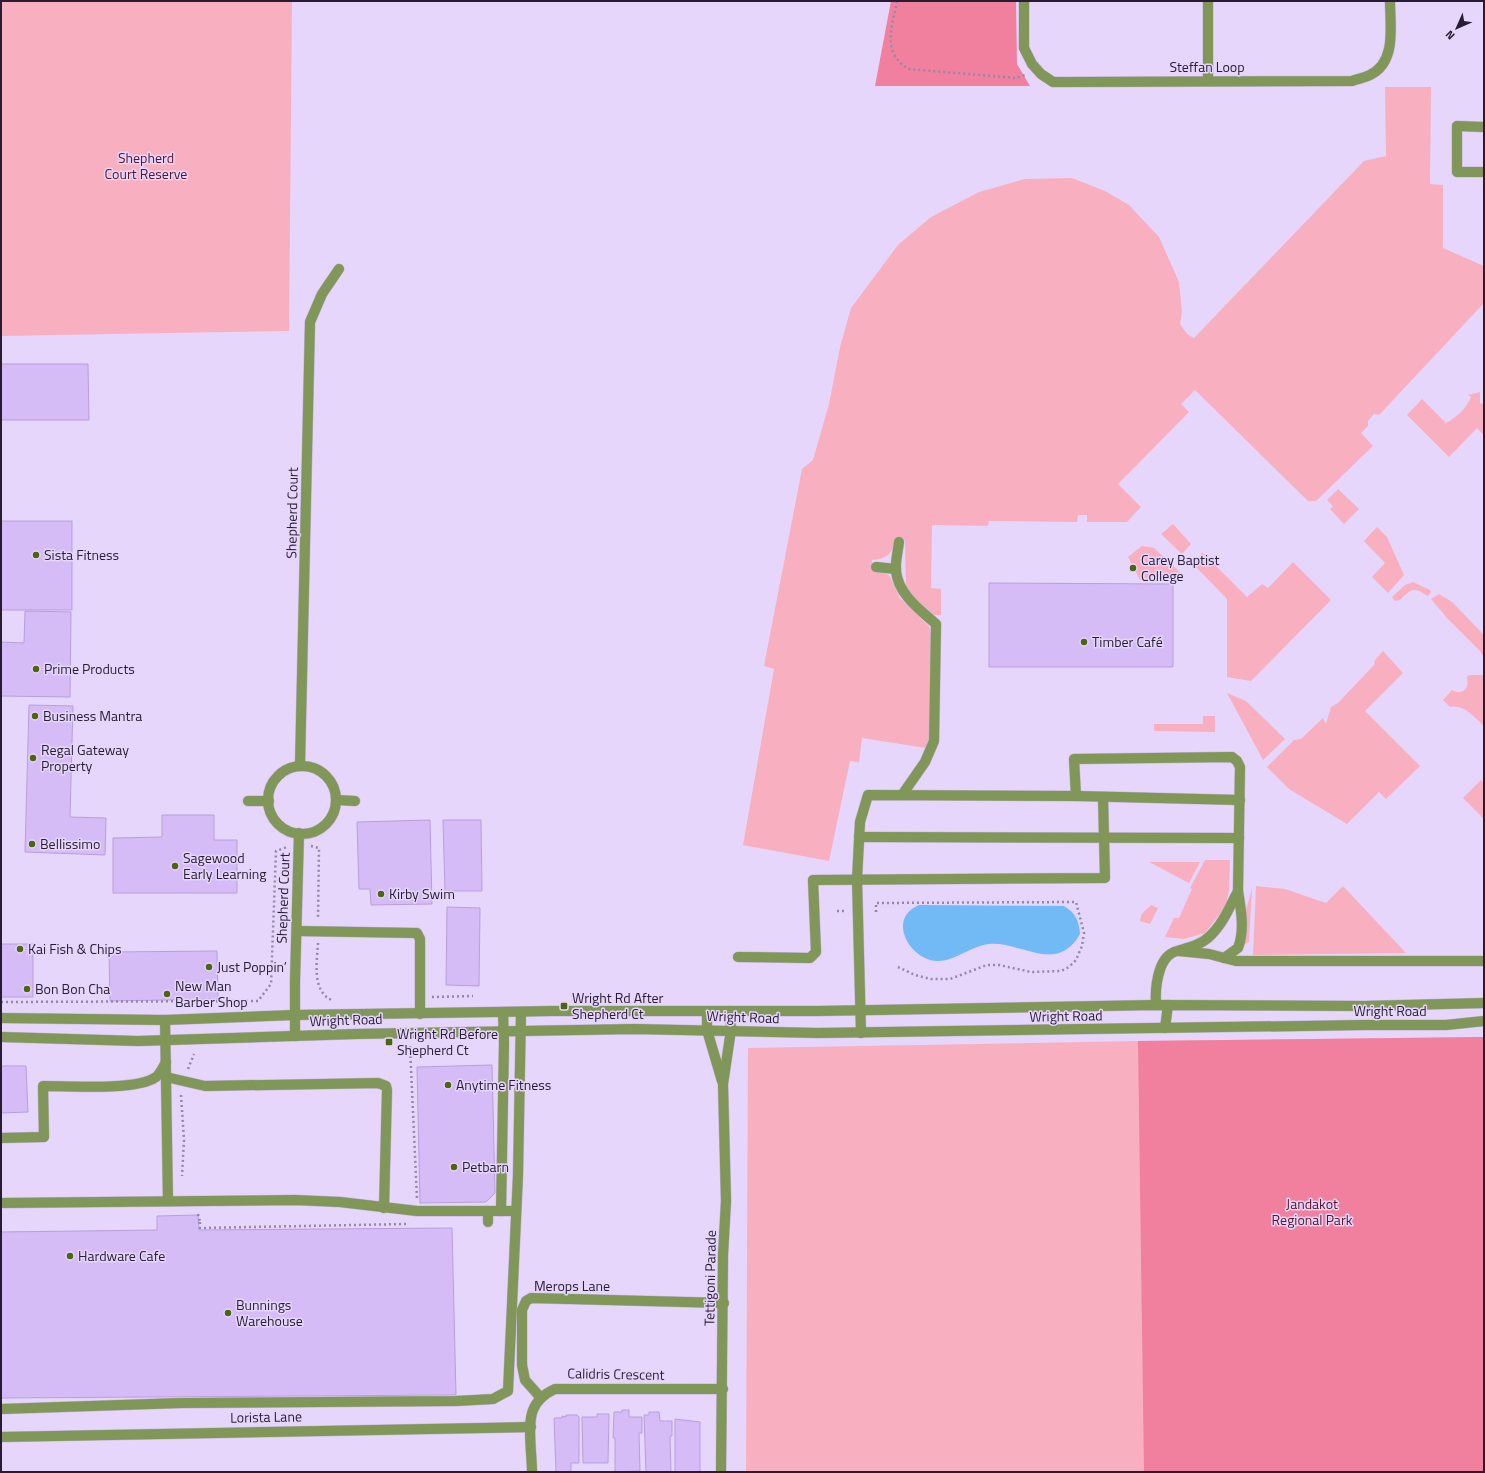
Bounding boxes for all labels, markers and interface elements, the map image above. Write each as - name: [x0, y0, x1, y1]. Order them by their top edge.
- north arrow: [1437, 8, 1477, 48]
- text: N: [1442, 27, 1458, 43]
- street label: Steffan Loop: [1169, 56, 1245, 77]
- park label: Shepherd Court Reserve: [105, 147, 187, 184]
- street label: Shepherd Court: [280, 467, 303, 559]
- place label: Sista Fitness: [44, 544, 119, 565]
- place label: Carey Baptist College: [1141, 549, 1220, 586]
- marker: Sista Fitness: [31, 550, 41, 560]
- marker: Carey Baptist College: [1128, 563, 1138, 573]
- place label: Timber Café: [1092, 631, 1163, 652]
- marker: Timber Café: [1079, 637, 1089, 647]
- place label: Prime Products: [44, 658, 135, 679]
- marker: Prime Products: [31, 664, 41, 674]
- place label: Business Mantra: [43, 705, 142, 726]
- marker: Business Mantra: [30, 711, 40, 721]
- place label: Regal Gateway Property: [41, 739, 129, 776]
- marker: Regal Gateway Property: [28, 753, 38, 763]
- place label: Bellissimo: [40, 833, 100, 854]
- marker: Bellissimo: [27, 839, 37, 849]
- place label: Sagewood Early Learning: [183, 847, 267, 884]
- street label: Shepherd Court: [270, 852, 295, 944]
- marker: Sagewood Early Learning: [170, 861, 180, 871]
- place label: Kirby Swim: [389, 883, 455, 904]
- marker: Kirby Swim: [376, 889, 386, 899]
- place label: Kai Fish & Chips: [28, 938, 121, 959]
- marker: Kai Fish & Chips: [15, 944, 25, 954]
- place label: Just Poppin’: [217, 956, 287, 977]
- marker: Just Poppin’: [204, 962, 214, 972]
- place label: New Man Barber Shop: [175, 975, 248, 1012]
- place label: Bon Bon Cha: [35, 978, 110, 999]
- marker: Bon Bon Cha: [22, 984, 32, 994]
- place label: Wright Rd After Shepherd Ct: [572, 987, 664, 1024]
- marker: New Man Barber Shop: [162, 989, 172, 999]
- street label: Wright Road: [1353, 1000, 1427, 1021]
- marker: Wright Rd After Shepherd Ct: [559, 1001, 569, 1011]
- street label: Wright Road: [1029, 1004, 1103, 1027]
- street label: Wright Road: [706, 1005, 780, 1028]
- street label: Wright Road: [309, 1008, 383, 1031]
- place label: Wright Rd Before Shepherd Ct: [397, 1023, 498, 1060]
- marker: Wright Rd Before Shepherd Ct: [384, 1037, 394, 1047]
- place label: Anytime Fitness: [456, 1074, 551, 1095]
- marker: Anytime Fitness: [443, 1080, 453, 1090]
- place label: Petbarn: [462, 1156, 509, 1177]
- marker: Petbarn: [449, 1162, 459, 1172]
- park label: Jandakot Regional Park: [1272, 1193, 1353, 1230]
- street label: Tettigoni Parade: [698, 1230, 721, 1326]
- place label: Hardware Cafe: [78, 1245, 165, 1266]
- marker: Hardware Cafe: [65, 1251, 75, 1261]
- street label: Merops Lane: [534, 1275, 610, 1296]
- place label: Bunnings Warehouse: [236, 1294, 303, 1331]
- marker: Bunnings Warehouse: [223, 1308, 233, 1318]
- street label: Calidris Crescent: [567, 1362, 665, 1385]
- street label: Lorista Lane: [230, 1405, 302, 1428]

